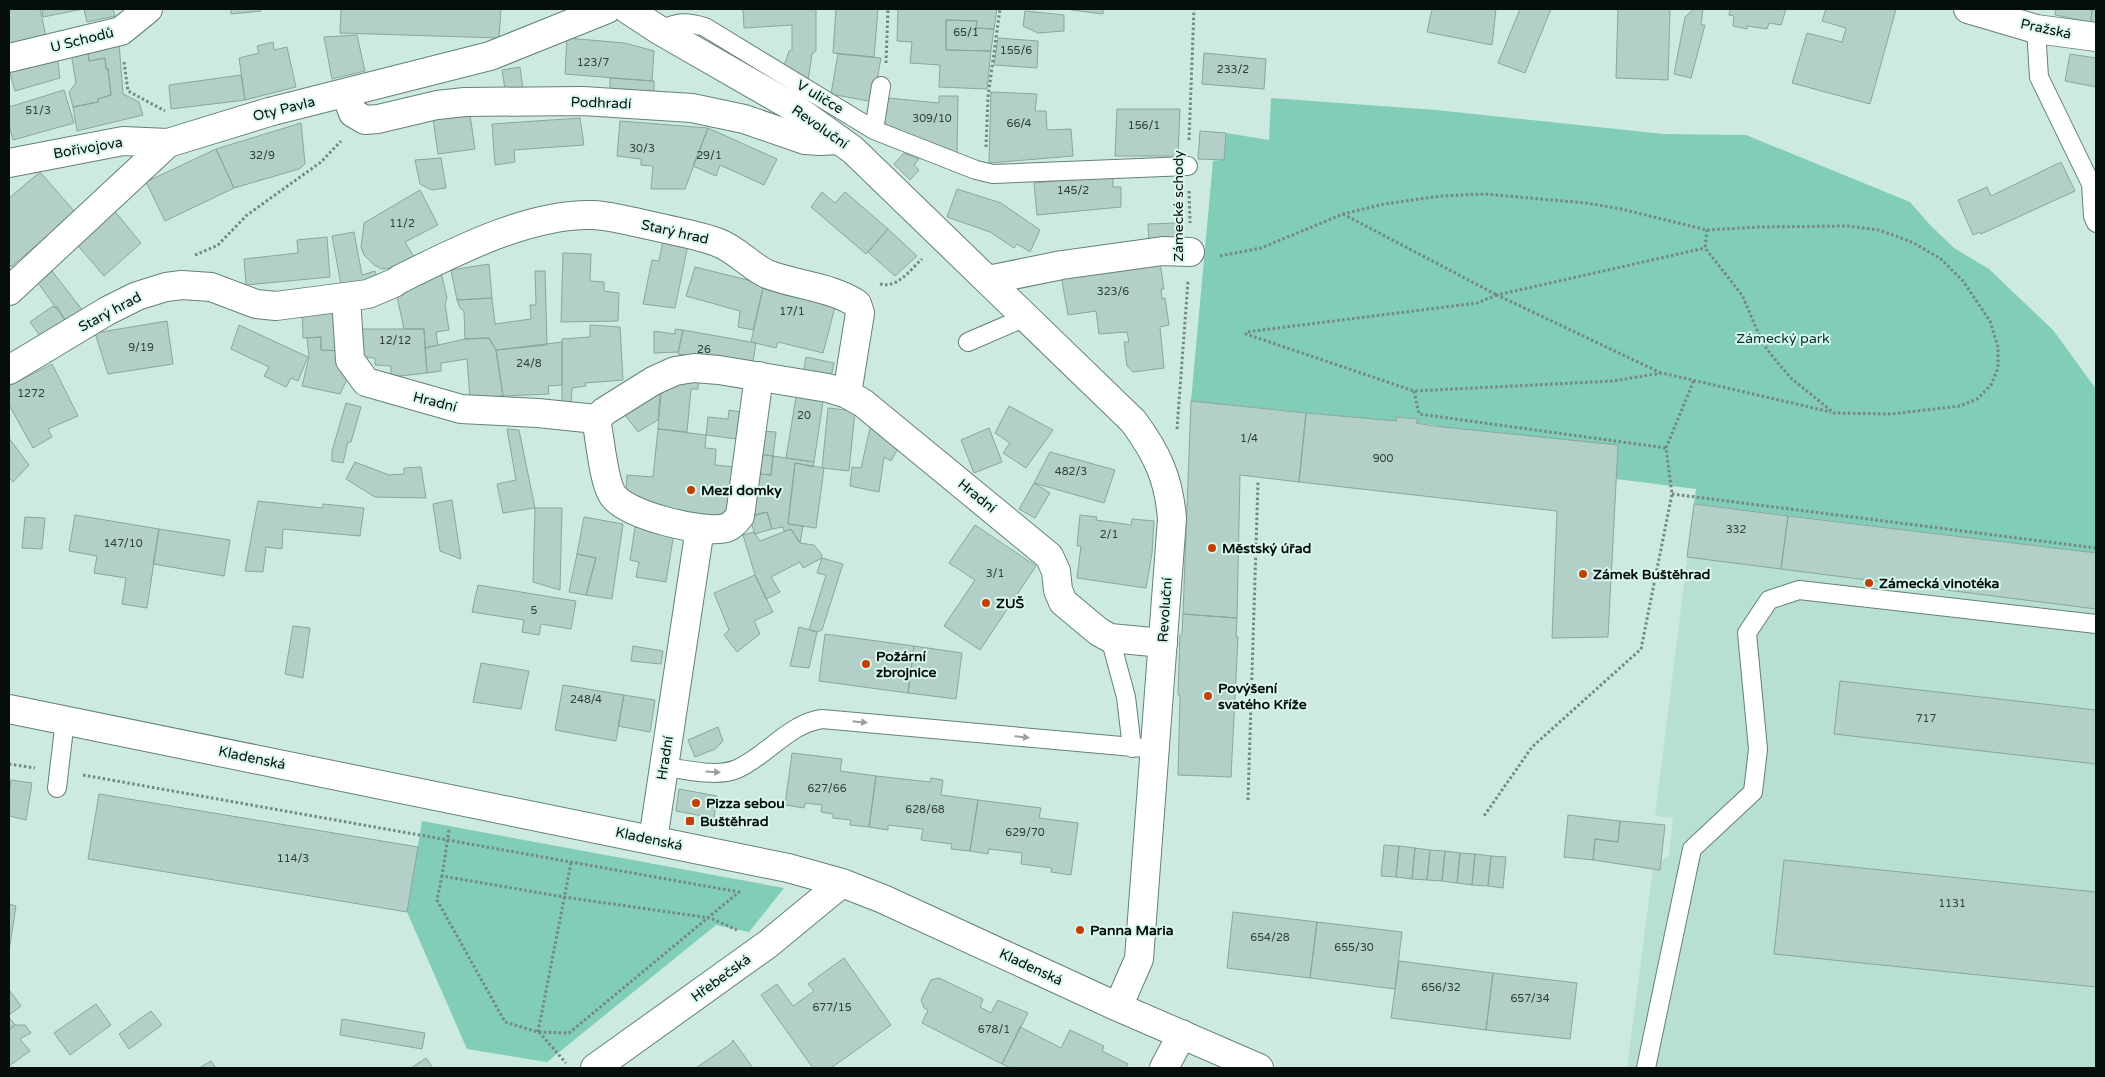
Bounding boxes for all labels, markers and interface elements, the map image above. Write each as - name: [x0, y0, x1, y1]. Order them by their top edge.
- street label: Pražská: [2019, 15, 2073, 43]
- street label: U Schodů: [49, 24, 115, 56]
- house number: 65/1: [953, 26, 979, 39]
- house number: 155/6: [1000, 44, 1032, 57]
- house number: 123/7: [577, 56, 609, 69]
- house number: 233/2: [1217, 63, 1249, 76]
- street label: V uličce: [794, 76, 847, 118]
- street label: Oty Pavla: [251, 93, 317, 125]
- street label: Podhradí: [570, 93, 632, 113]
- street label: Revoluční: [788, 101, 852, 153]
- house number: 51/3: [25, 104, 51, 117]
- house number: 309/10: [912, 112, 952, 125]
- house number: 66/4: [1007, 117, 1032, 130]
- house number: 156/1: [1128, 119, 1160, 132]
- street label: Bořivojova: [52, 134, 124, 162]
- house number: 30/3: [629, 142, 655, 155]
- house number: 32/9: [249, 149, 275, 162]
- house number: 29/1: [696, 149, 722, 162]
- street label: Zámecké schody: [1170, 150, 1187, 262]
- house number: 145/2: [1057, 184, 1089, 197]
- street label: Starý hrad: [640, 216, 710, 248]
- house number: 11/2: [389, 217, 415, 230]
- house number: 323/6: [1097, 285, 1129, 298]
- street label: Starý hrad: [76, 288, 144, 336]
- house number: 17/1: [779, 305, 805, 318]
- park label: Zámecký park: [1736, 330, 1830, 347]
- house number: 12/12: [379, 334, 411, 347]
- house number: 9/19: [128, 341, 154, 354]
- house number: 26: [697, 343, 711, 356]
- house number: 24/8: [516, 357, 542, 370]
- house number: 1272: [17, 387, 45, 400]
- street label: Hradní: [411, 388, 459, 416]
- house number: 20: [797, 409, 811, 422]
- house number: 1/4: [1240, 432, 1258, 445]
- house number: 900: [1373, 452, 1393, 465]
- house number: 482/3: [1055, 465, 1087, 478]
- street label: Hradní: [954, 475, 1000, 517]
- place label: Mezi domky: [701, 482, 782, 499]
- marker: Mezi domky: [685, 484, 697, 496]
- house number: 332: [1726, 523, 1746, 536]
- house number: 2/1: [1100, 528, 1118, 541]
- house number: 147/10: [103, 537, 143, 550]
- place label: Městský úřad: [1222, 540, 1312, 557]
- marker: Městský úřad: [1206, 542, 1218, 554]
- place label: Zámek Buštěhrad: [1593, 566, 1711, 583]
- house number: 3/1: [986, 567, 1004, 580]
- marker: Zámek Buštěhrad: [1577, 568, 1589, 580]
- place label: Zámecká vinotéka: [1879, 575, 2000, 592]
- street label: Revoluční: [1154, 576, 1176, 643]
- marker: Zámecká vinotéka: [1863, 577, 1875, 589]
- place label: ZUŠ: [996, 595, 1025, 612]
- marker: ZUŠ: [980, 597, 992, 609]
- house number: 5: [531, 604, 538, 617]
- place label: Požární zbrojnice: [876, 648, 936, 681]
- marker: Požární zbrojnice: [860, 658, 872, 670]
- place label: Povýšení svatého Kříže: [1218, 680, 1307, 713]
- marker: Povýšení svatého Kříže: [1202, 690, 1214, 702]
- house number: 248/4: [570, 693, 602, 706]
- house number: 717: [1916, 712, 1936, 725]
- one-way arrow: [852, 718, 868, 726]
- street label: Hradní: [653, 734, 677, 781]
- one-way arrow: [1014, 734, 1030, 742]
- street label: Kladenská: [217, 743, 287, 773]
- one-way arrow: [705, 768, 721, 776]
- house number: 627/66: [807, 782, 847, 795]
- place label: Pizza sebou: [706, 795, 785, 812]
- marker: Pizza sebou: [690, 797, 702, 809]
- house number: 628/68: [905, 803, 945, 816]
- place label: Buštěhrad: [700, 813, 769, 830]
- marker: Buštěhrad: [684, 815, 696, 827]
- street label: Kladenská: [614, 824, 684, 854]
- house number: 629/70: [1005, 826, 1045, 839]
- house number: 114/3: [277, 852, 309, 865]
- house number: 1131: [1938, 897, 1966, 910]
- place label: Panna Maria: [1090, 922, 1174, 939]
- marker: Panna Maria: [1074, 924, 1086, 936]
- house number: 654/28: [1250, 931, 1290, 944]
- house number: 655/30: [1334, 941, 1374, 954]
- street label: Kladenská: [997, 945, 1065, 989]
- street label: Hřebečská: [688, 951, 754, 1005]
- house number: 656/32: [1421, 981, 1461, 994]
- house number: 657/34: [1510, 992, 1550, 1005]
- house number: 677/15: [812, 1001, 852, 1014]
- house number: 678/1: [978, 1023, 1010, 1036]

